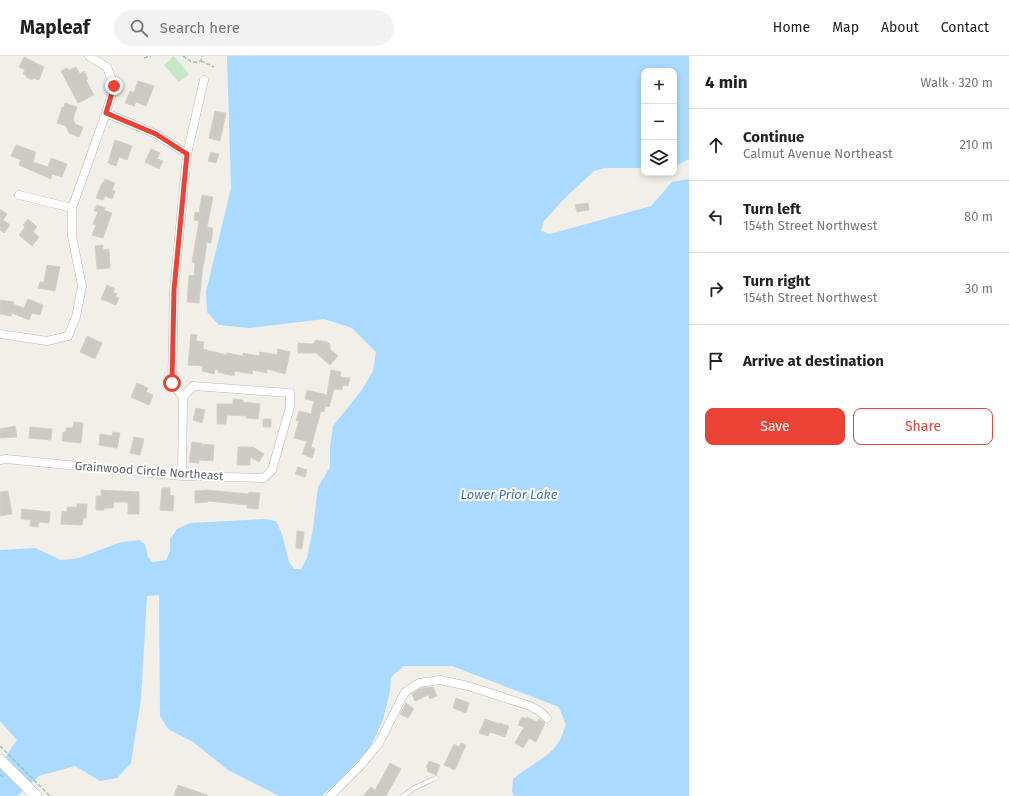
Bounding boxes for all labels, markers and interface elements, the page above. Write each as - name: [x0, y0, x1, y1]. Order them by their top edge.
- search box: [114, 10, 394, 46]
- text: Mapleaf: [20, 16, 90, 39]
- icon: search: [128, 17, 150, 39]
- text: Search here: [160, 19, 240, 37]
- text: Home: [773, 19, 810, 36]
- text: Map: [832, 19, 859, 36]
- text: About: [881, 19, 919, 36]
- text: Contact: [941, 19, 989, 36]
- map controls: [641, 68, 677, 176]
- button: +: [641, 68, 677, 104]
- text: 4 min: [705, 72, 748, 93]
- text: Walk · 320 m: [921, 75, 993, 90]
- route end: [105, 77, 123, 95]
- button: −: [641, 104, 677, 140]
- text: Continue: [743, 128, 804, 146]
- icon: ahead: [705, 134, 727, 156]
- text: 210 m: [959, 137, 993, 152]
- button: layers: [641, 140, 677, 176]
- text: Calmut Avenue Northeast: [743, 146, 893, 161]
- text: Turn left: [743, 200, 801, 218]
- icon: left: [705, 206, 727, 228]
- text: 80 m: [964, 209, 993, 224]
- text: 154th Street Northwest: [743, 218, 878, 233]
- text: Turn right: [743, 272, 810, 290]
- icon: right: [705, 278, 727, 300]
- text: 30 m: [965, 281, 993, 296]
- text: 154th Street Northwest: [743, 290, 878, 305]
- icon: arrive: [705, 350, 727, 372]
- text: Arrive at destination: [743, 352, 884, 370]
- route start: [163, 374, 181, 392]
- button: Save: [705, 408, 845, 445]
- button: Share: [853, 408, 993, 445]
- street label: Grainwood Circle Northeast: [74, 459, 224, 483]
- water label: Lower Prior Lake: [461, 487, 558, 502]

